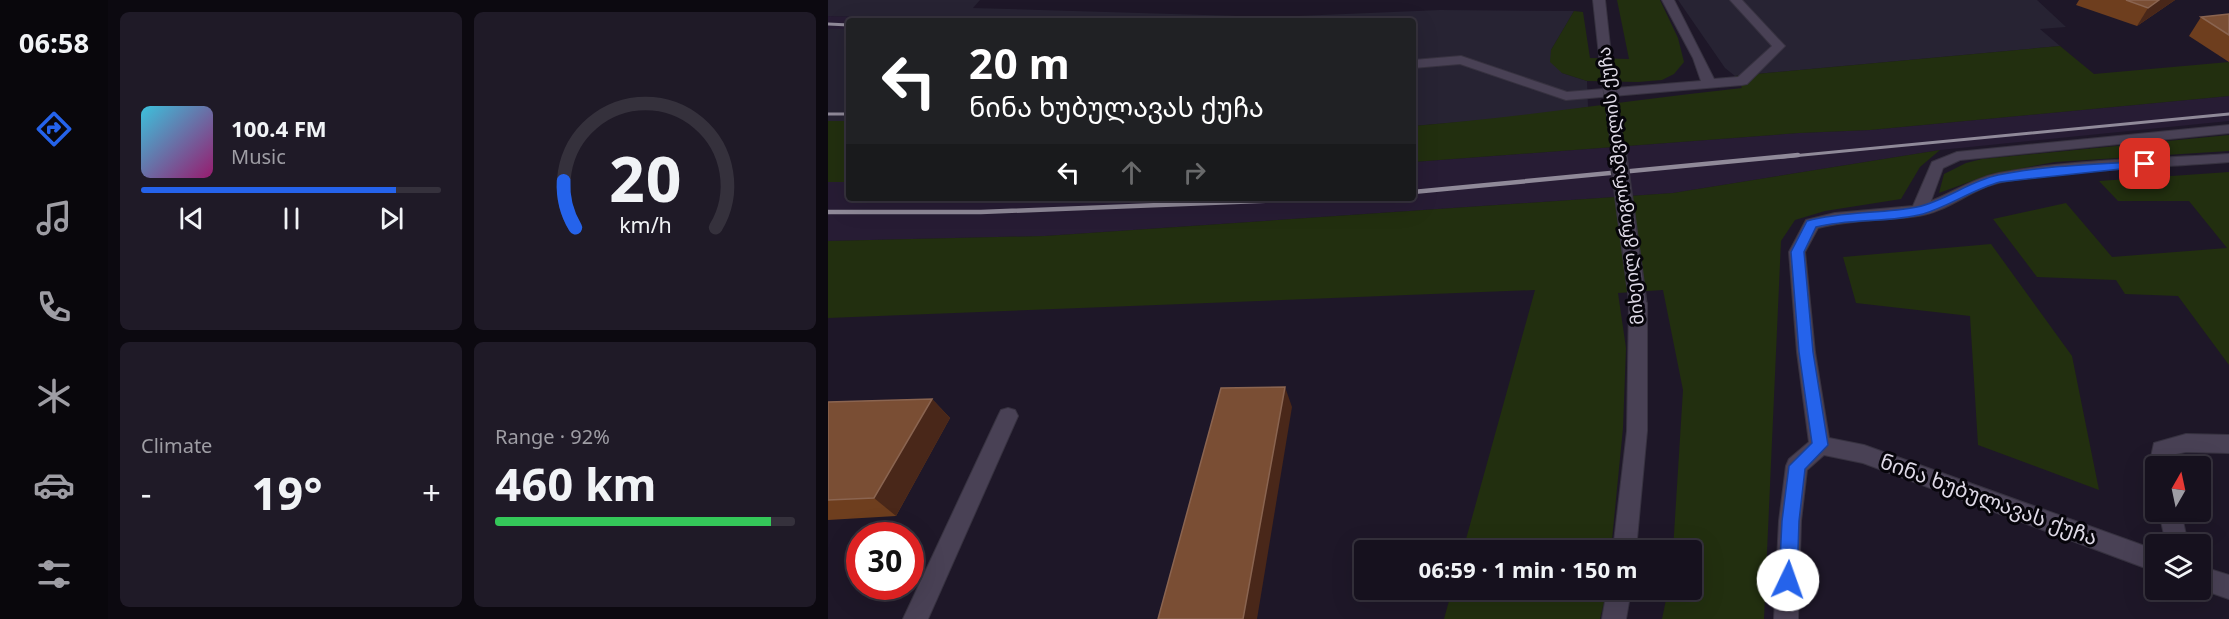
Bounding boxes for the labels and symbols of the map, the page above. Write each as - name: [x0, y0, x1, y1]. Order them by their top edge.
- street label: მიხეილ გრიგორაშვილის ქუჩა: [1591, 46, 1649, 326]
- pin: [2119, 138, 2170, 189]
- street label: ნინა ხუბულავას ქუჩა: [1876, 447, 2102, 551]
- north arrow: [2145, 456, 2211, 522]
- speed limit sign: 30: [846, 522, 924, 600]
- position arrow: [1756, 548, 1820, 612]

